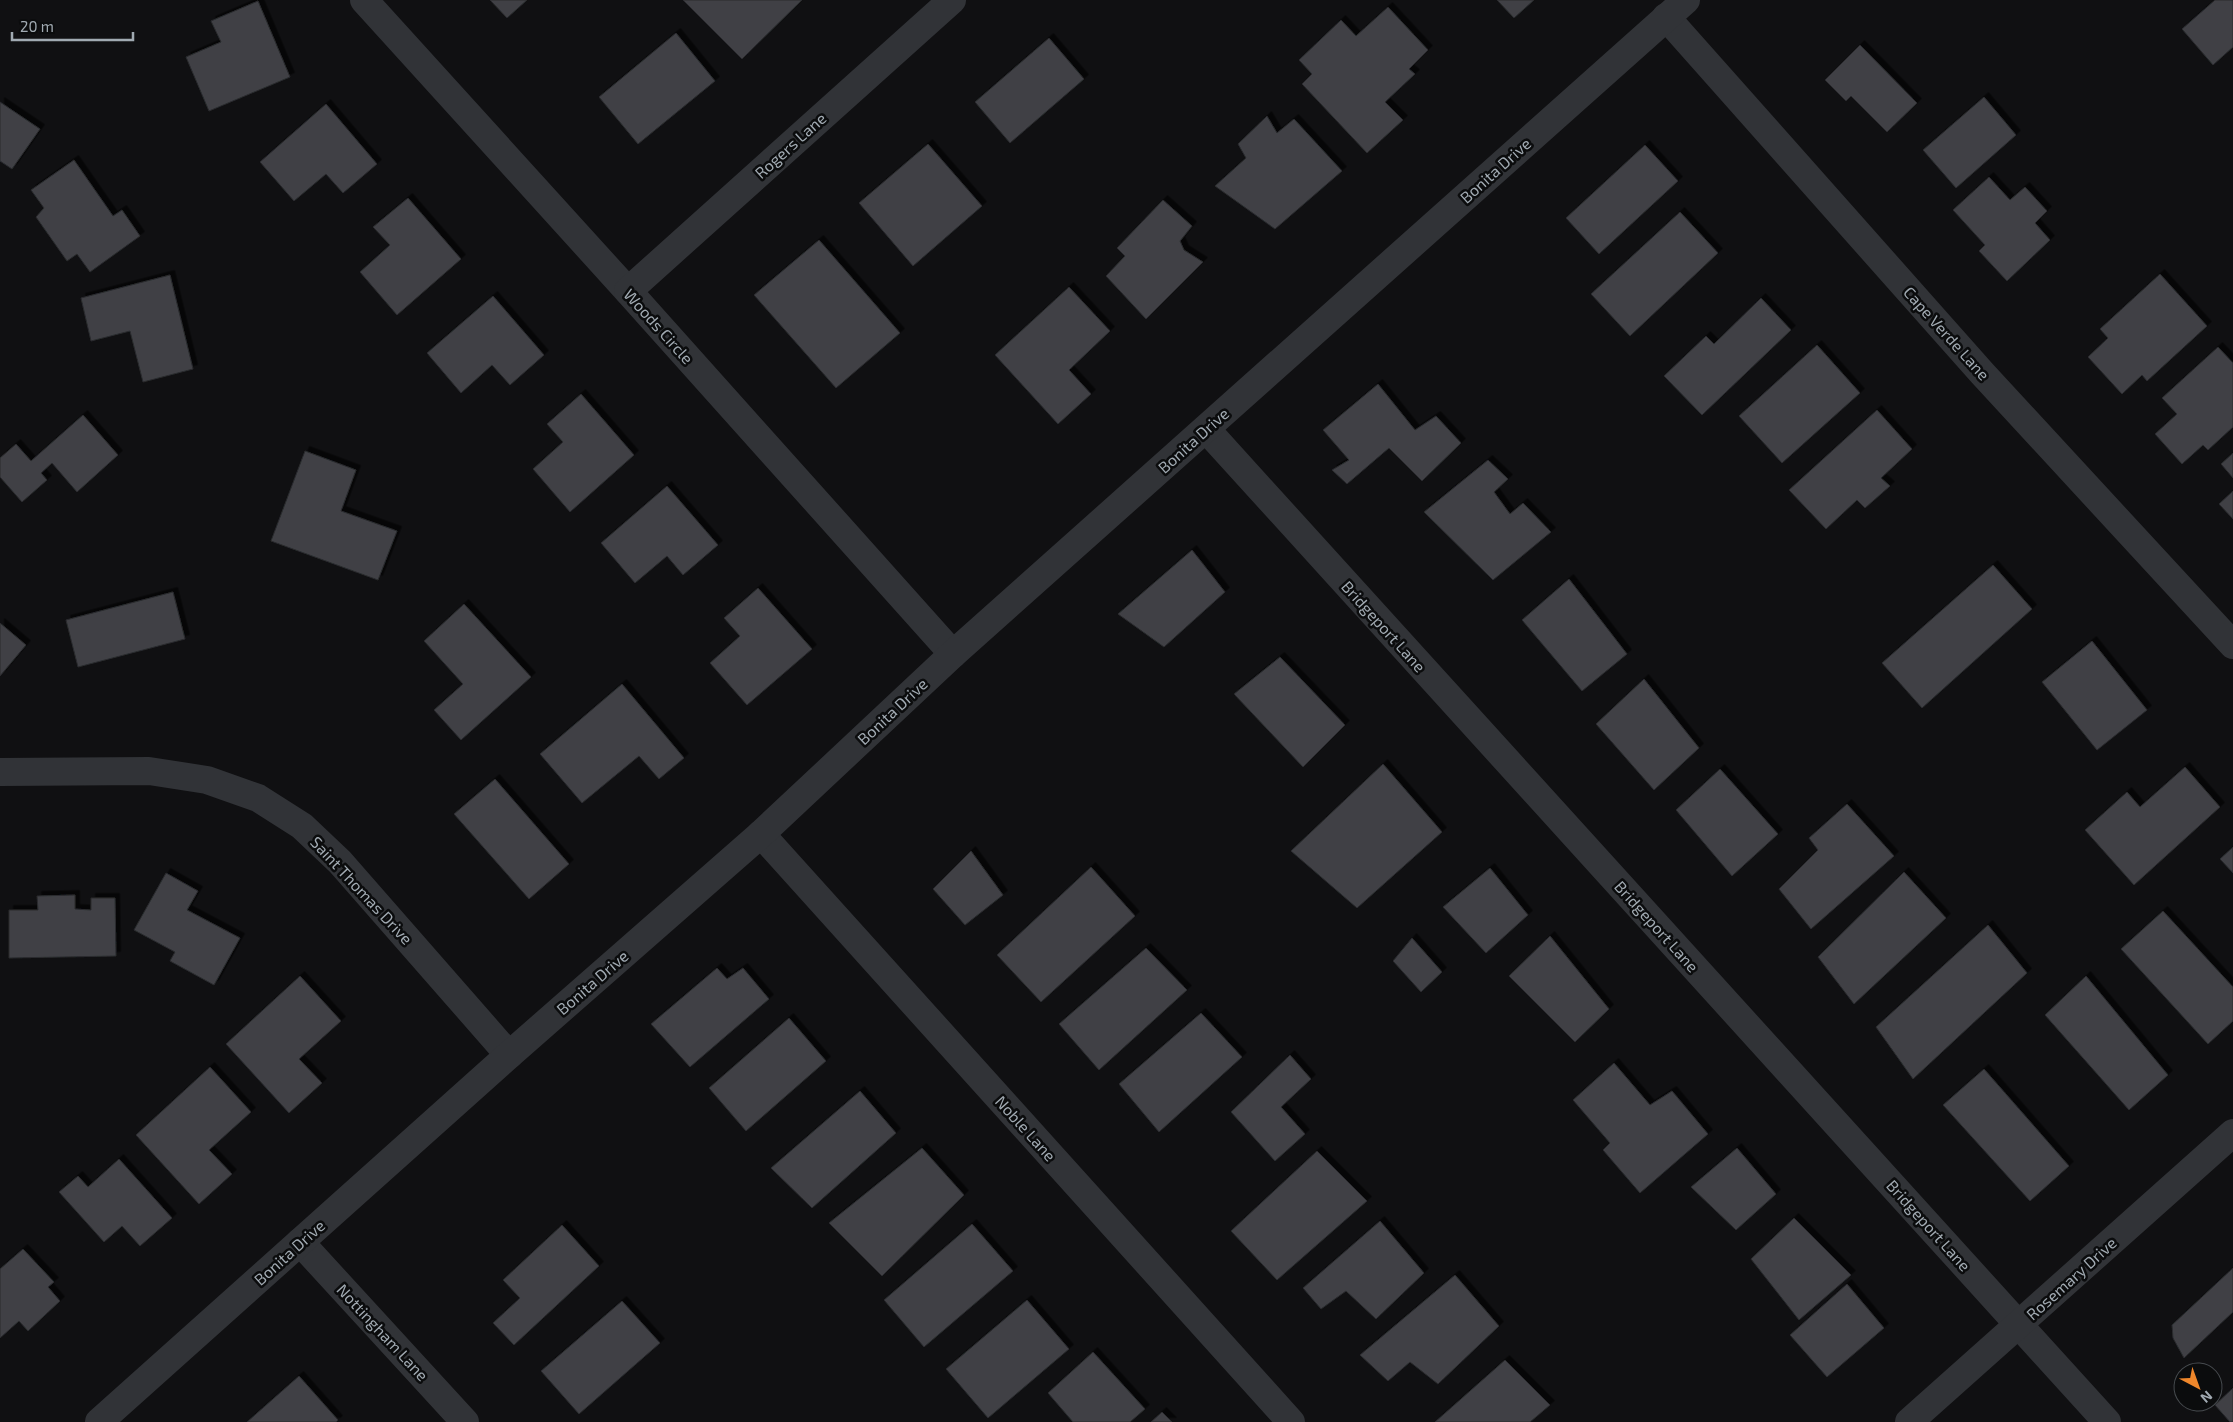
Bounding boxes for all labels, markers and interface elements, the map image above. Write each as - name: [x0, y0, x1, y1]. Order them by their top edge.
- scale bar: [12, 10, 134, 42]
- text: 20 m: [20, 17, 54, 35]
- street label: Rogers Lane: [750, 108, 830, 182]
- street label: Bonita Drive: [1456, 133, 1534, 207]
- street label: Cape Verde Lane: [1900, 282, 1994, 384]
- street label: Woods Circle: [620, 285, 698, 367]
- street label: Bonita Drive: [1154, 403, 1232, 477]
- street label: Bridgeport Lane: [1338, 576, 1430, 676]
- street label: Bonita Drive: [853, 674, 931, 748]
- street label: Saint Thomas Drive: [307, 832, 417, 948]
- street label: Bridgeport Lane: [1611, 876, 1703, 976]
- street label: Bonita Drive: [552, 946, 632, 1018]
- street label: Noble Lane: [992, 1091, 1060, 1165]
- street label: Bridgeport Lane: [1883, 1175, 1975, 1275]
- street label: Bonita Drive: [250, 1215, 328, 1289]
- street label: Rosemary Drive: [2022, 1233, 2120, 1323]
- street label: Nottingham Lane: [333, 1280, 433, 1384]
- north arrow: [2173, 1362, 2223, 1412]
- text: N: [2197, 1387, 2216, 1407]

